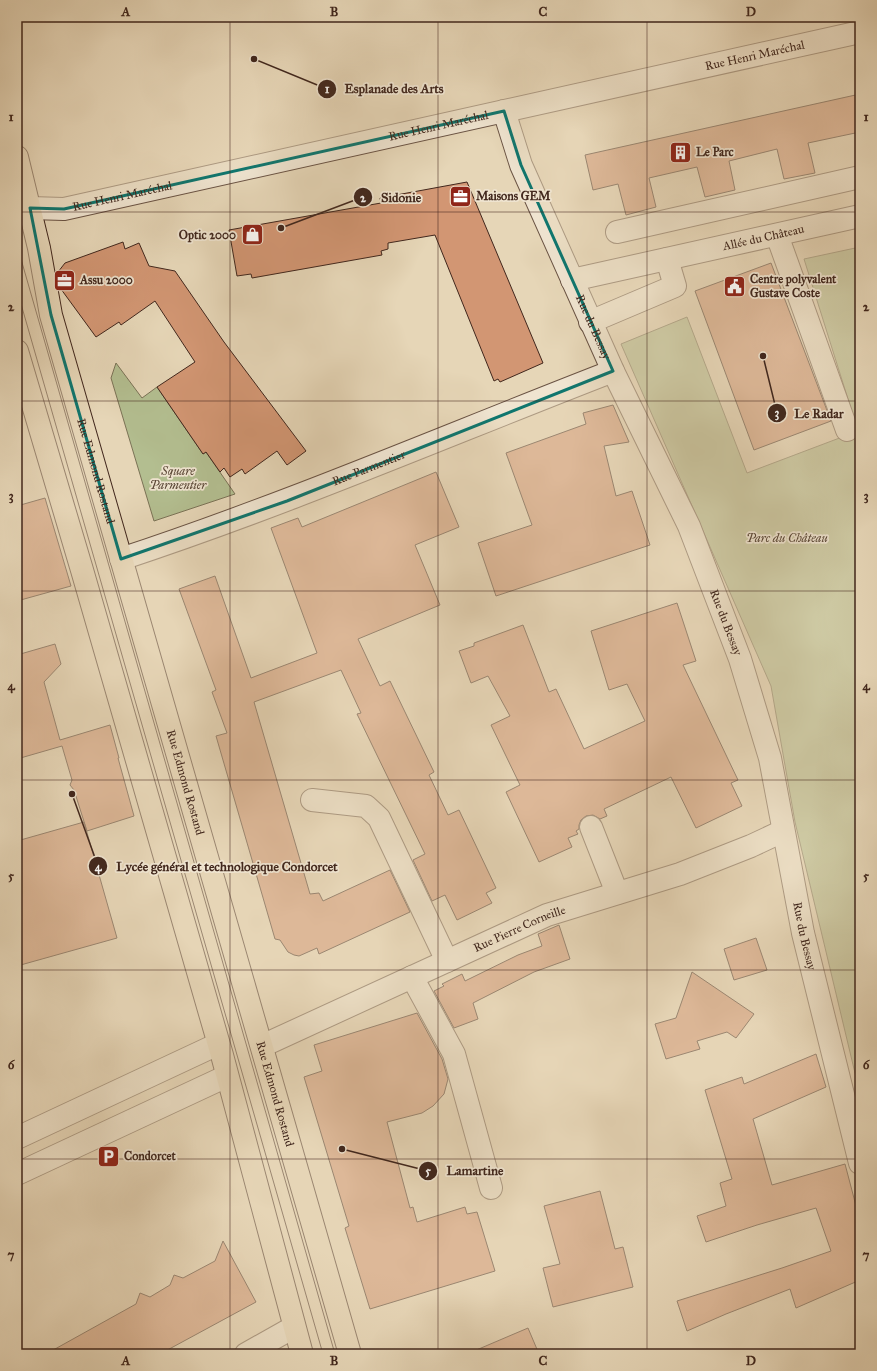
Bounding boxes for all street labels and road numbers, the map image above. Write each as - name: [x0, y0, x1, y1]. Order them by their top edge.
- street label: Rue Henri Maréchal: [704, 37, 807, 73]
- street label: Rue Henri Maréchal: [387, 108, 490, 144]
- street label: Rue Henri Maréchal: [71, 178, 174, 214]
- street label: Allée du Château: [720, 222, 806, 254]
- street label: Rue du Bessay: [573, 292, 614, 362]
- street label: Rue Edmond Rostand: [74, 417, 118, 525]
- street label: Rue Parmentier: [330, 447, 408, 488]
- street label: Rue du Bessay: [707, 587, 745, 658]
- street label: Rue Edmond Rostand: [164, 728, 207, 837]
- street label: Rue du Bessay: [790, 901, 819, 972]
- street label: Rue Pierre Corneille: [471, 903, 567, 955]
- street label: Rue Edmond Rostand: [253, 1039, 297, 1148]

